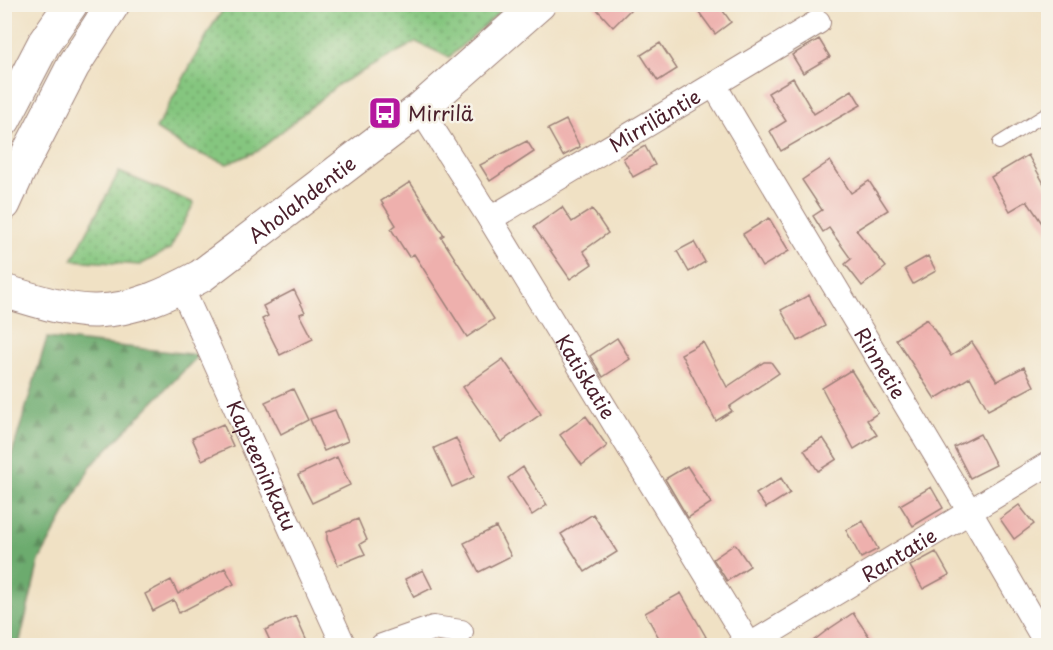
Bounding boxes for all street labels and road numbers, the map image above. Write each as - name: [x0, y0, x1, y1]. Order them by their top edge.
- street label: Mirriläntie: [603, 81, 706, 159]
- street label: Aholahdentie: [242, 148, 362, 250]
- street label: Rinnetie: [847, 321, 914, 404]
- street label: Katiskatie: [549, 329, 623, 425]
- street label: Kapteeninkatu: [219, 395, 305, 536]
- street label: Rantatie: [855, 520, 942, 589]

